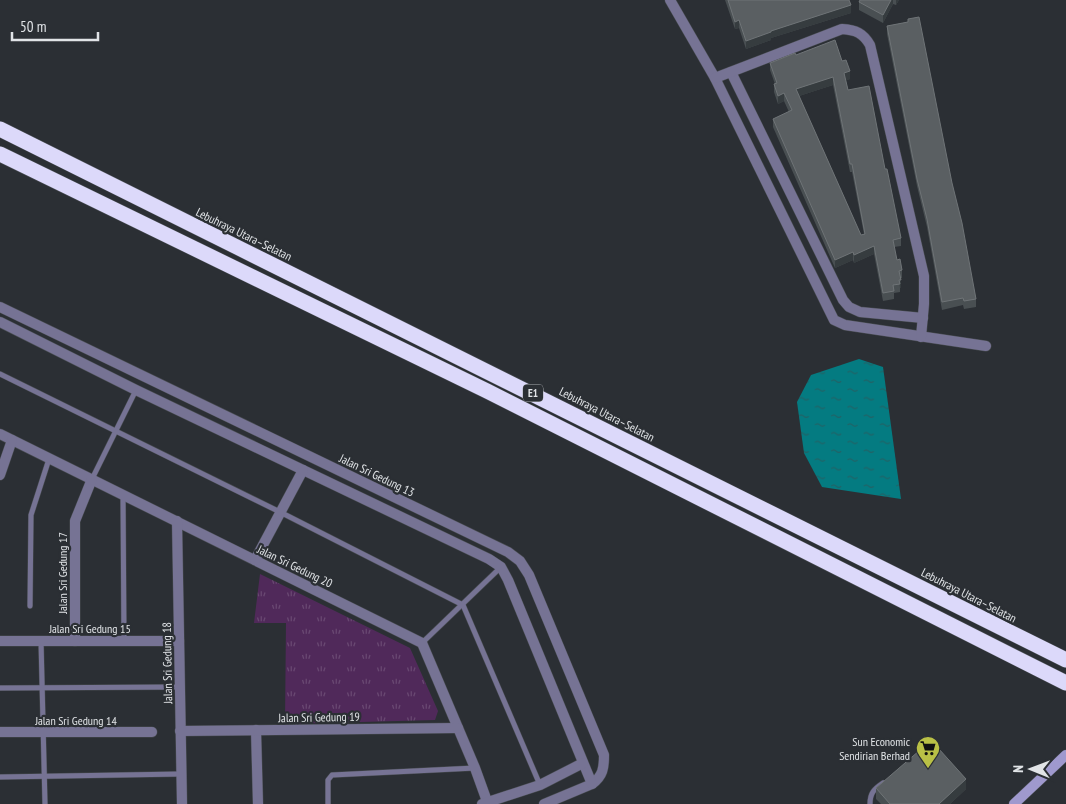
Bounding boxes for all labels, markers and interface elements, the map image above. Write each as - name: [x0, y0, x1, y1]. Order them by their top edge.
- scale bar: [12, 10, 99, 42]
- text: 50 m: [20, 17, 46, 36]
- street label: Lebuhraya Utara–Selatan: [194, 204, 294, 264]
- road number: E1: [523, 384, 543, 402]
- street label: Lebuhraya Utara–Selatan: [557, 384, 657, 444]
- street label: Jalan Sri Gedung 13: [336, 450, 417, 500]
- street label: Jalan Sri Gedung 17: [55, 532, 70, 615]
- street label: Jalan Sri Gedung 20: [254, 541, 335, 591]
- street label: Lebuhraya Utara–Selatan: [919, 565, 1019, 625]
- street label: Jalan Sri Gedung 15: [48, 621, 131, 636]
- street label: Jalan Sri Gedung 18: [159, 622, 175, 705]
- street label: Jalan Sri Gedung 19: [277, 709, 360, 725]
- street label: Jalan Sri Gedung 14: [34, 713, 117, 728]
- place label: Sun Economic Sendirian Berhad: [839, 734, 911, 763]
- supermarket icon: Sun Economic Sendirian Berhad: [915, 735, 941, 769]
- north arrow: [1006, 744, 1056, 794]
- text: N: [1009, 765, 1027, 773]

